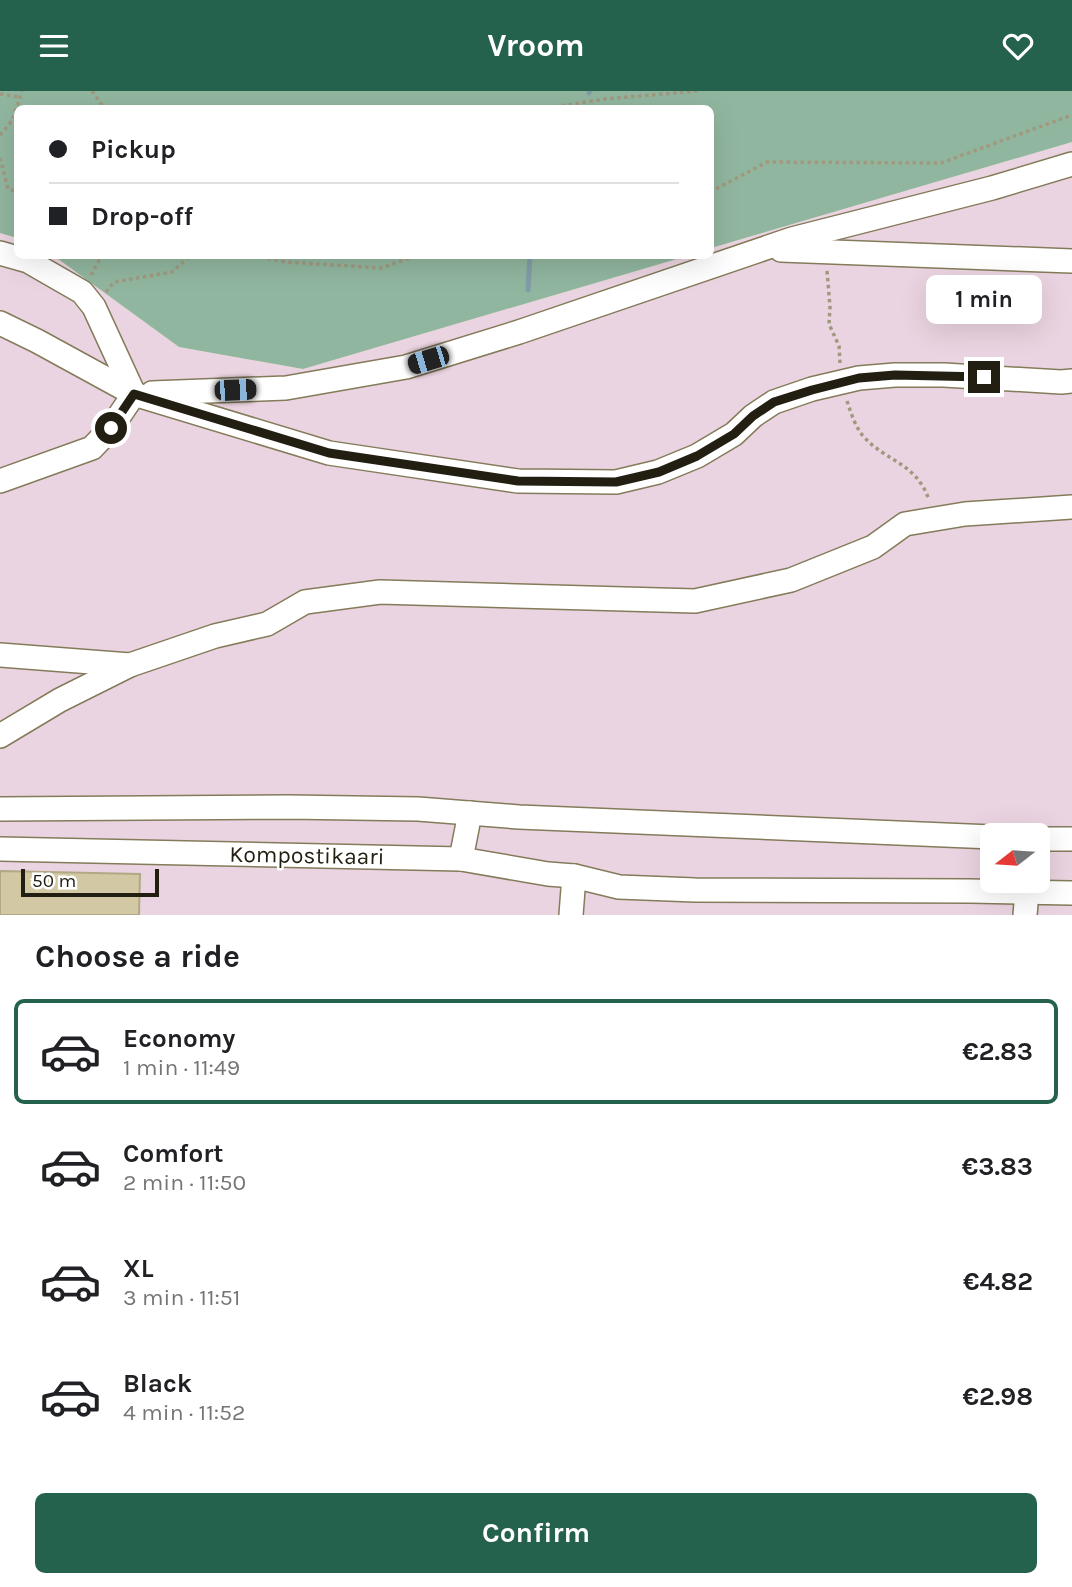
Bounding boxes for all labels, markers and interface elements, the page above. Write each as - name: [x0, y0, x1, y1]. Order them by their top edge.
- icon: menu: [35, 27, 73, 65]
- text: Vroom: [487, 27, 585, 64]
- icon: heart: [999, 27, 1037, 65]
- text: Pickup: [91, 134, 176, 165]
- text: Drop-off: [91, 201, 193, 232]
- callout: 1 min: [926, 275, 1042, 324]
- text: 1 min: [955, 286, 1013, 313]
- car: [405, 344, 452, 376]
- route end: [968, 361, 1000, 393]
- car: [214, 379, 257, 401]
- route start: [95, 412, 127, 444]
- north arrow: [980, 823, 1050, 893]
- map controls: [980, 823, 1050, 893]
- street label: Kompostikaari: [229, 841, 385, 870]
- scale bar: [21, 866, 159, 898]
- text: 50 m: [32, 870, 76, 892]
- text: Choose a ride: [35, 938, 240, 975]
- icon: car: [39, 1020, 102, 1083]
- text: Economy: [123, 1023, 235, 1054]
- text: €2.83: [962, 1036, 1033, 1067]
- text: 1 min · 11:49: [123, 1054, 240, 1081]
- icon: car: [39, 1135, 102, 1198]
- text: Comfort: [123, 1138, 224, 1169]
- text: €3.83: [962, 1151, 1033, 1182]
- text: 2 min · 11:50: [123, 1169, 246, 1196]
- icon: car: [39, 1250, 102, 1313]
- text: XL: [123, 1253, 154, 1284]
- text: €4.82: [963, 1266, 1033, 1297]
- text: 3 min · 11:51: [123, 1284, 240, 1311]
- icon: car: [39, 1365, 102, 1428]
- text: Black: [123, 1368, 192, 1399]
- text: €2.98: [963, 1381, 1033, 1412]
- text: 4 min · 11:52: [123, 1399, 245, 1426]
- button: Confirm: [35, 1493, 1037, 1573]

